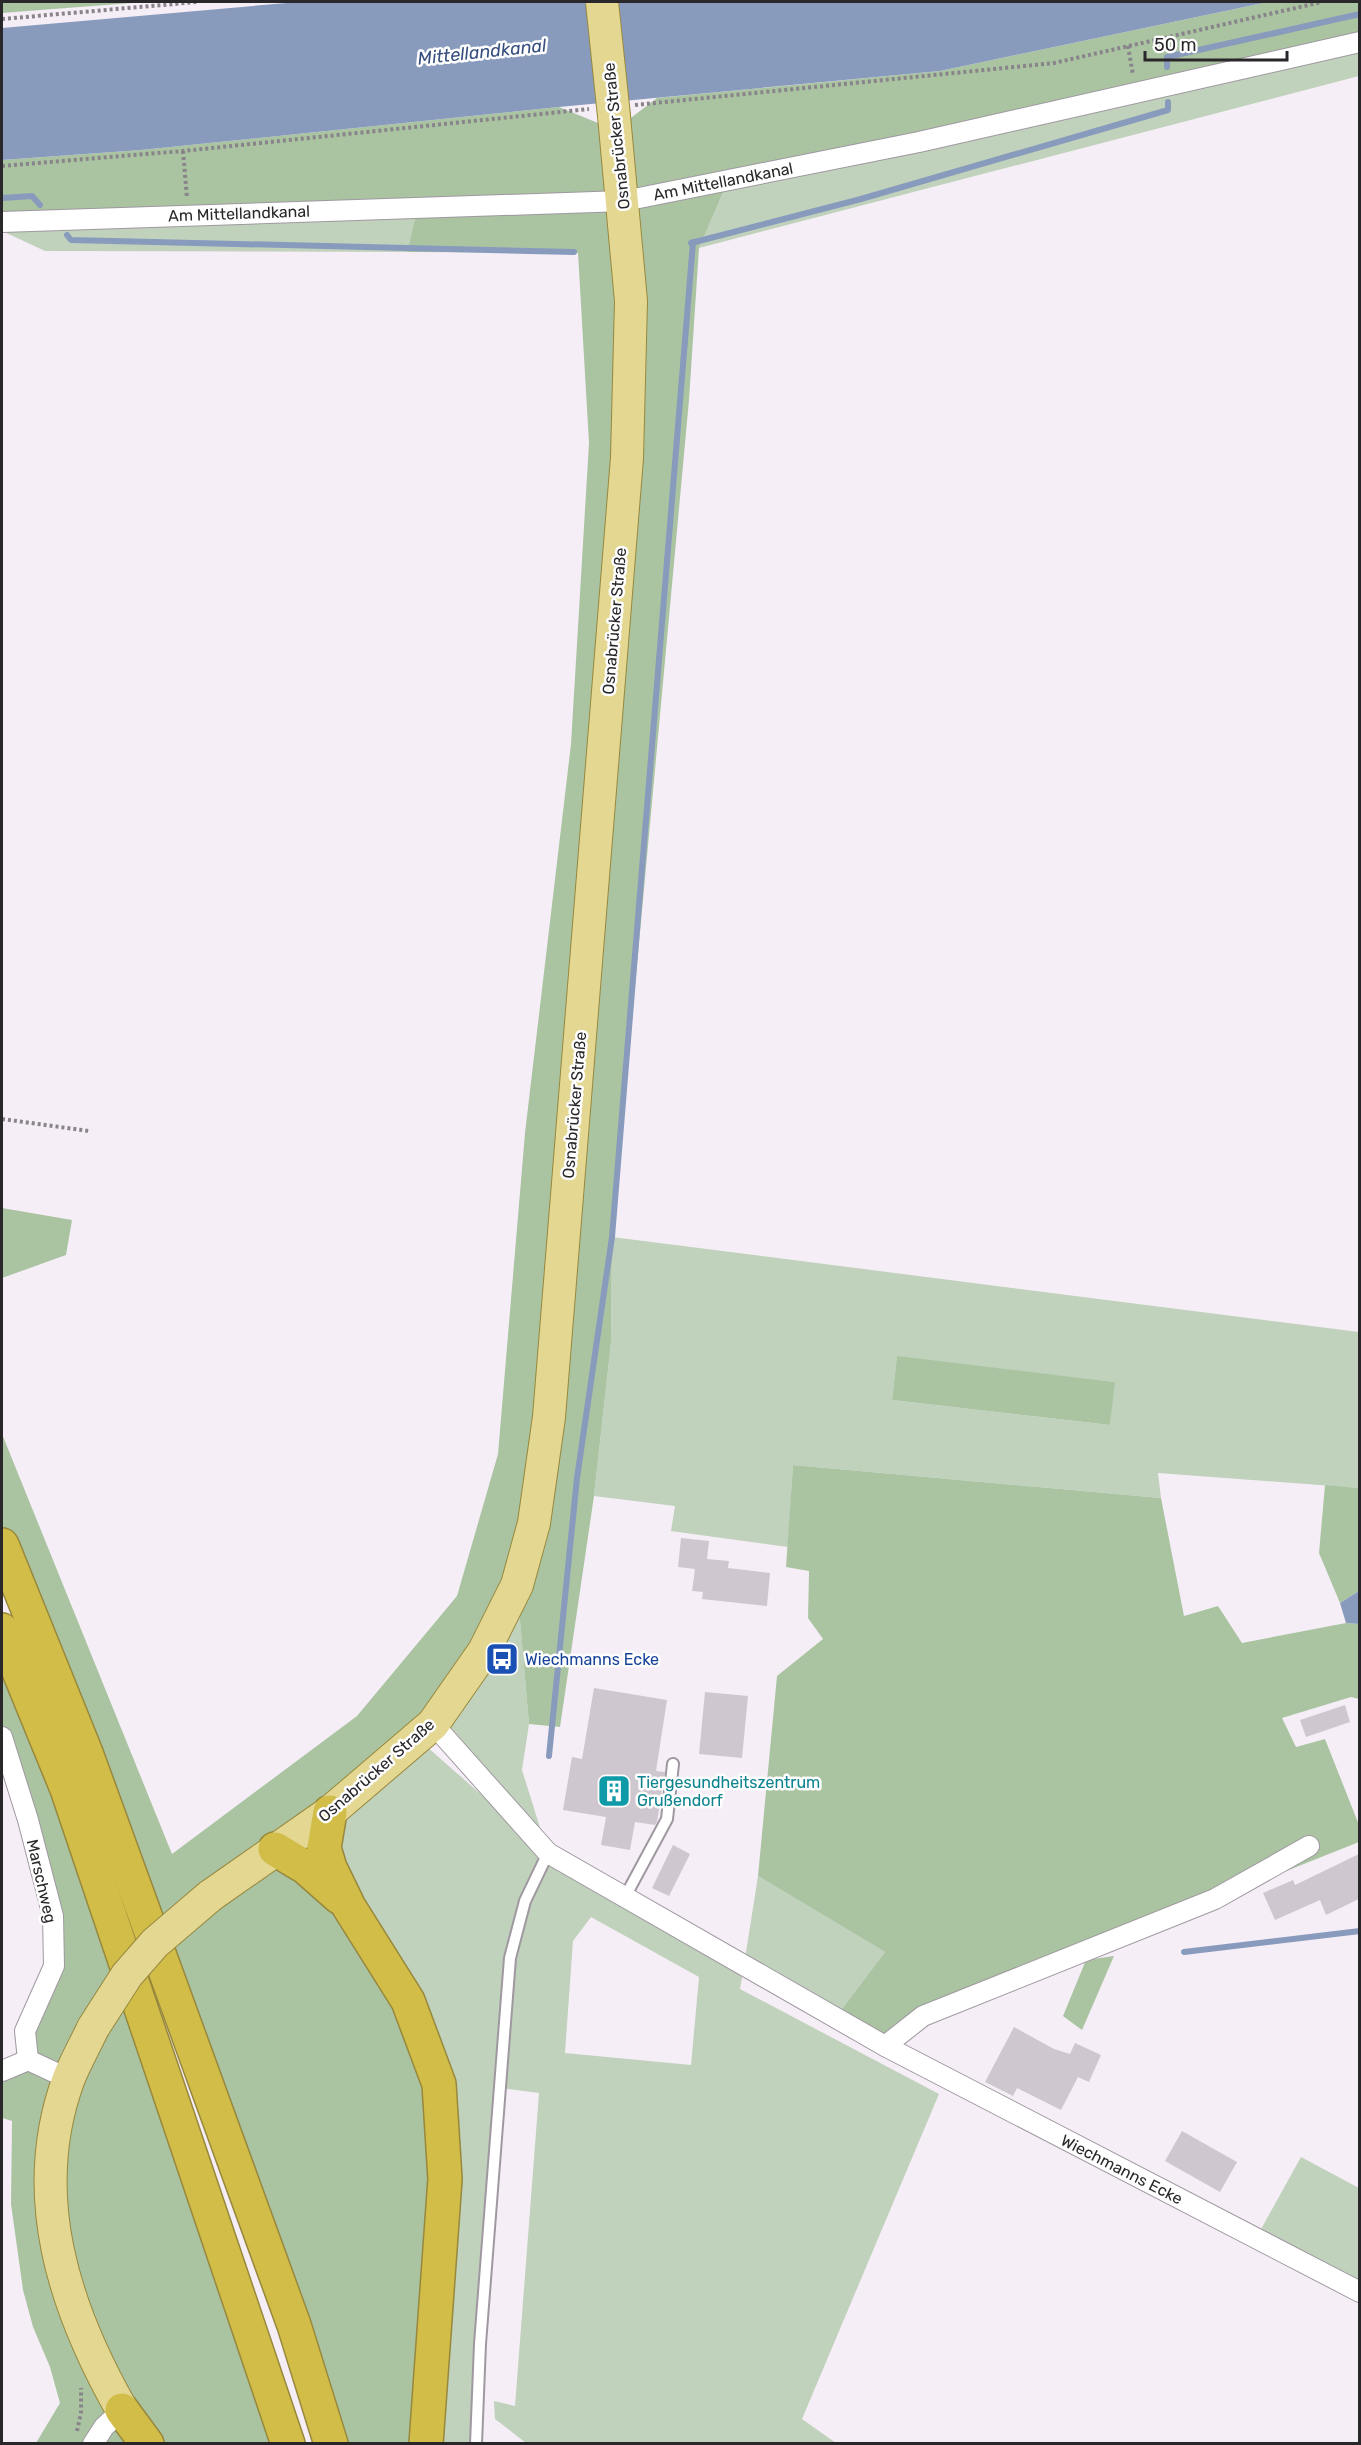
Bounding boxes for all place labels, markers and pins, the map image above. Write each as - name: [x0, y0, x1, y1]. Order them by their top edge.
- bus stop icon: Wiechmanns Ecke: [484, 1641, 520, 1677]
- place label: Wiechmanns Ecke: [525, 1650, 659, 1669]
- building icon: Tiergesundheitszentrum Grußendorf: [596, 1773, 632, 1809]
- place label: Tiergesundheitszentrum Grußendorf: [637, 1773, 820, 1810]

